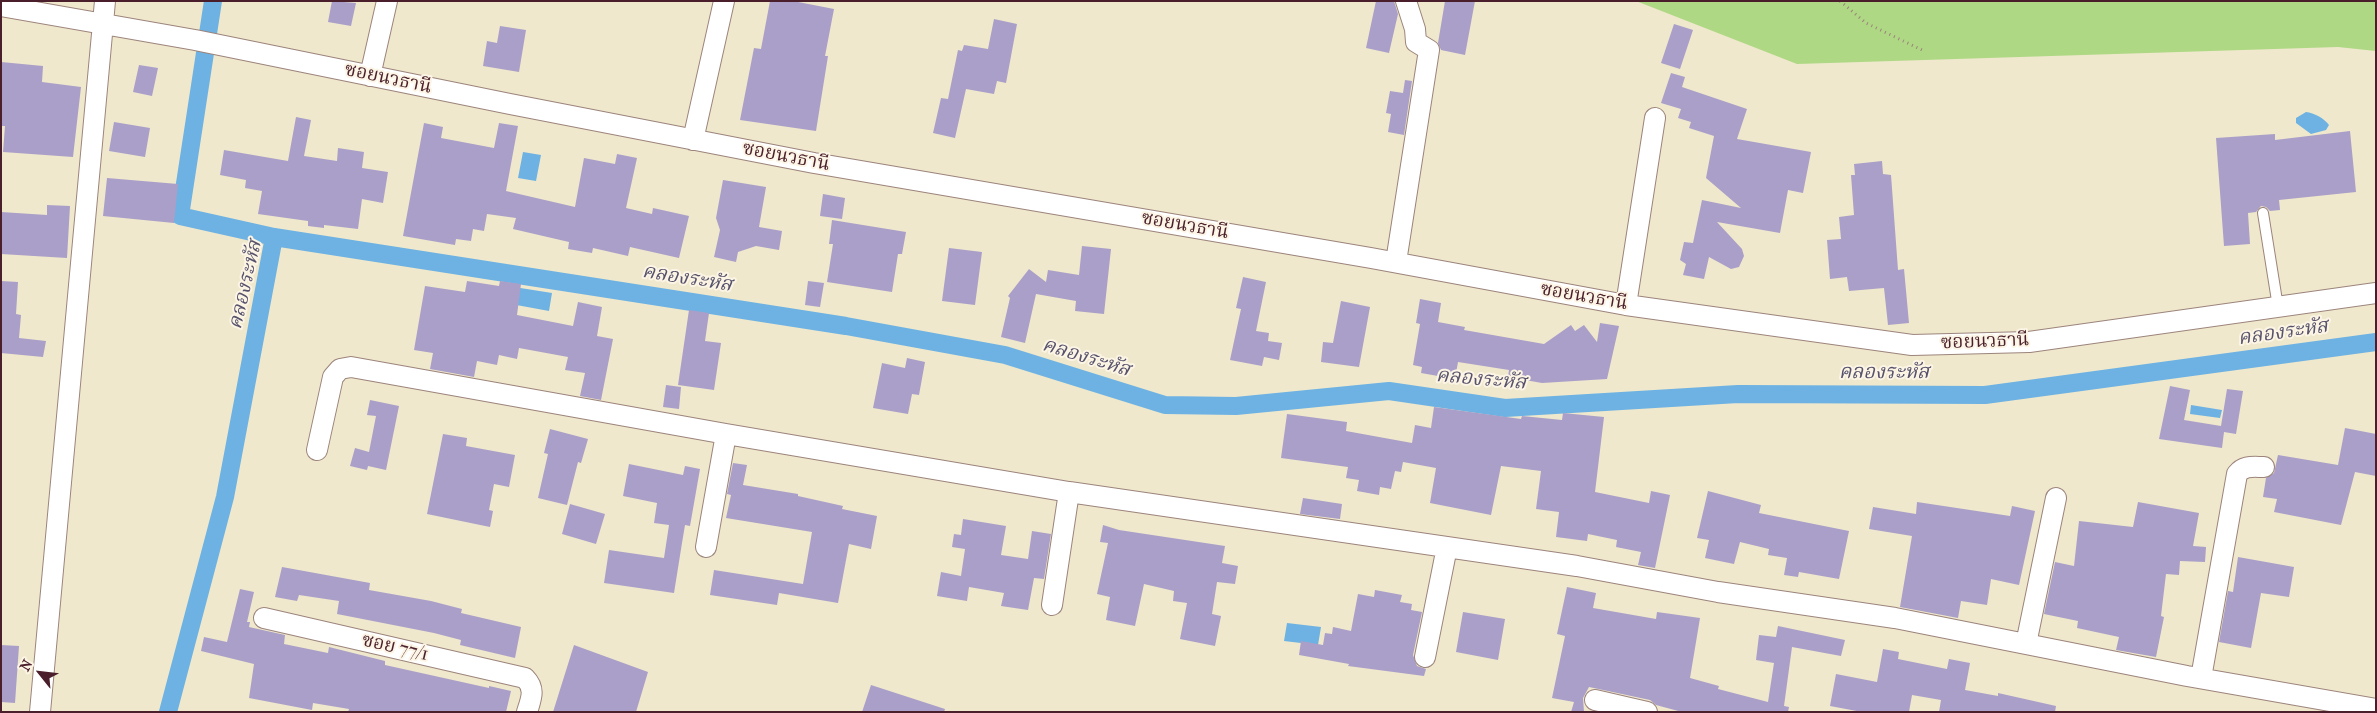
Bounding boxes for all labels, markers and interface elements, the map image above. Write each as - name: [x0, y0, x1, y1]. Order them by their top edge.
- street label: ซอยนวธานี: [342, 59, 434, 99]
- street label: ซอยนวธานี: [740, 137, 832, 177]
- street label: ซอยนวธานี: [1140, 207, 1230, 245]
- water label: คลองระหัส: [224, 238, 268, 332]
- water label: คลองระหัส: [640, 260, 734, 298]
- street label: ซอยนวธานี: [1539, 278, 1629, 316]
- water label: คลองระหัส: [2236, 315, 2330, 351]
- street label: ซอยนวธานี: [1940, 329, 2030, 355]
- water label: คลองระหัส: [1039, 333, 1133, 383]
- water label: คลองระหัส: [1839, 361, 1929, 385]
- water label: คลองระหัส: [1435, 364, 1527, 396]
- street label: ซอย 77/1: [360, 629, 430, 667]
- north arrow: [15, 648, 65, 698]
- text: N: [16, 657, 36, 674]

